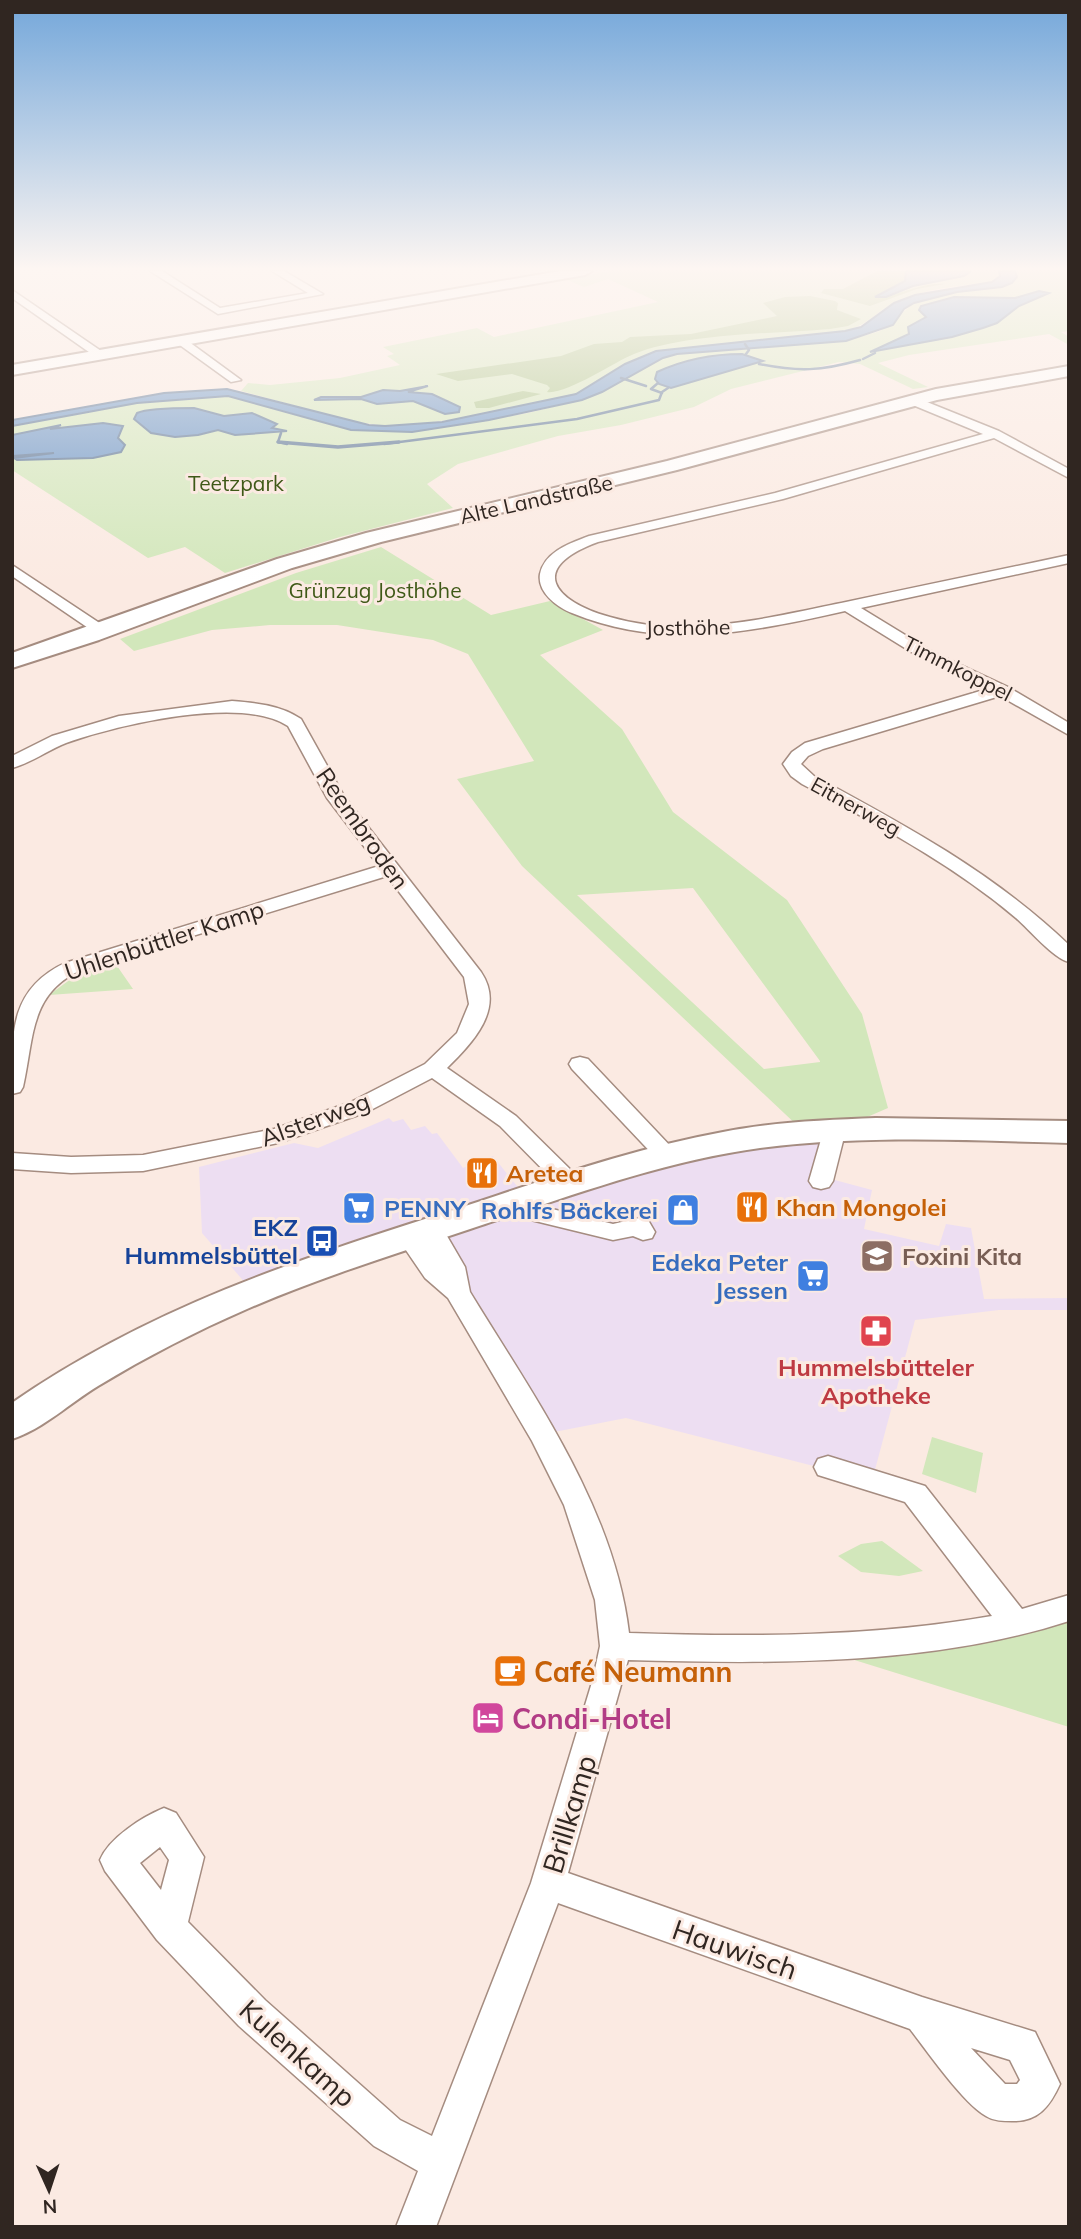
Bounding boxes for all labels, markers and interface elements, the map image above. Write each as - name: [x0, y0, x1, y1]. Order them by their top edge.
- street label: Alte Landstraße: [457, 469, 615, 529]
- park label: Teetzpark: [188, 470, 284, 496]
- park label: Grünzug Josthöhe: [288, 577, 462, 603]
- street label: Josthöhe: [645, 613, 731, 641]
- street label: Timmkoppel: [899, 629, 1017, 707]
- street label: Reembroden: [310, 761, 416, 895]
- street label: Eitnerweg: [806, 771, 906, 841]
- street label: Uhlenbüttler Kamp: [60, 894, 268, 986]
- street label: Alsterweg: [256, 1085, 374, 1153]
- restaurant icon: Aretea: [463, 1154, 501, 1192]
- place label: Aretea: [506, 1158, 583, 1188]
- restaurant icon: Khan Mongolei: [733, 1188, 771, 1226]
- supermarket icon: PENNY: [340, 1189, 378, 1227]
- shop icon: Rohlfs Bäckerei: [664, 1191, 702, 1229]
- place label: Khan Mongolei: [776, 1192, 947, 1222]
- place label: PENNY: [384, 1193, 467, 1223]
- place label: Rohlfs Bäckerei: [481, 1195, 658, 1225]
- place label: EKZ Hummelsbüttel: [125, 1212, 298, 1270]
- bus stop icon: EKZ Hummelsbüttel: [303, 1222, 341, 1260]
- school or university icon: Foxini Kita: [858, 1237, 896, 1275]
- place label: Foxini Kita: [902, 1241, 1022, 1271]
- place label: Edeka Peter Jessen: [651, 1247, 789, 1305]
- supermarket icon: Edeka Peter Jessen: [794, 1257, 832, 1295]
- pharmacy icon: Hummelsbütteler Apotheke: [857, 1312, 895, 1350]
- place label: Hummelsbütteler Apotheke: [778, 1352, 975, 1410]
- cafe icon: Café Neumann: [491, 1652, 529, 1690]
- place label: Café Neumann: [534, 1654, 732, 1689]
- hotel icon: Condi-Hotel: [469, 1699, 507, 1737]
- place label: Condi-Hotel: [512, 1701, 672, 1736]
- street label: Brillkamp: [534, 1751, 604, 1877]
- street label: Hauwisch: [668, 1911, 802, 1987]
- street label: Kulenkamp: [233, 1992, 363, 2114]
- north arrow: [14, 2155, 84, 2225]
- text: N: [42, 2195, 58, 2219]

